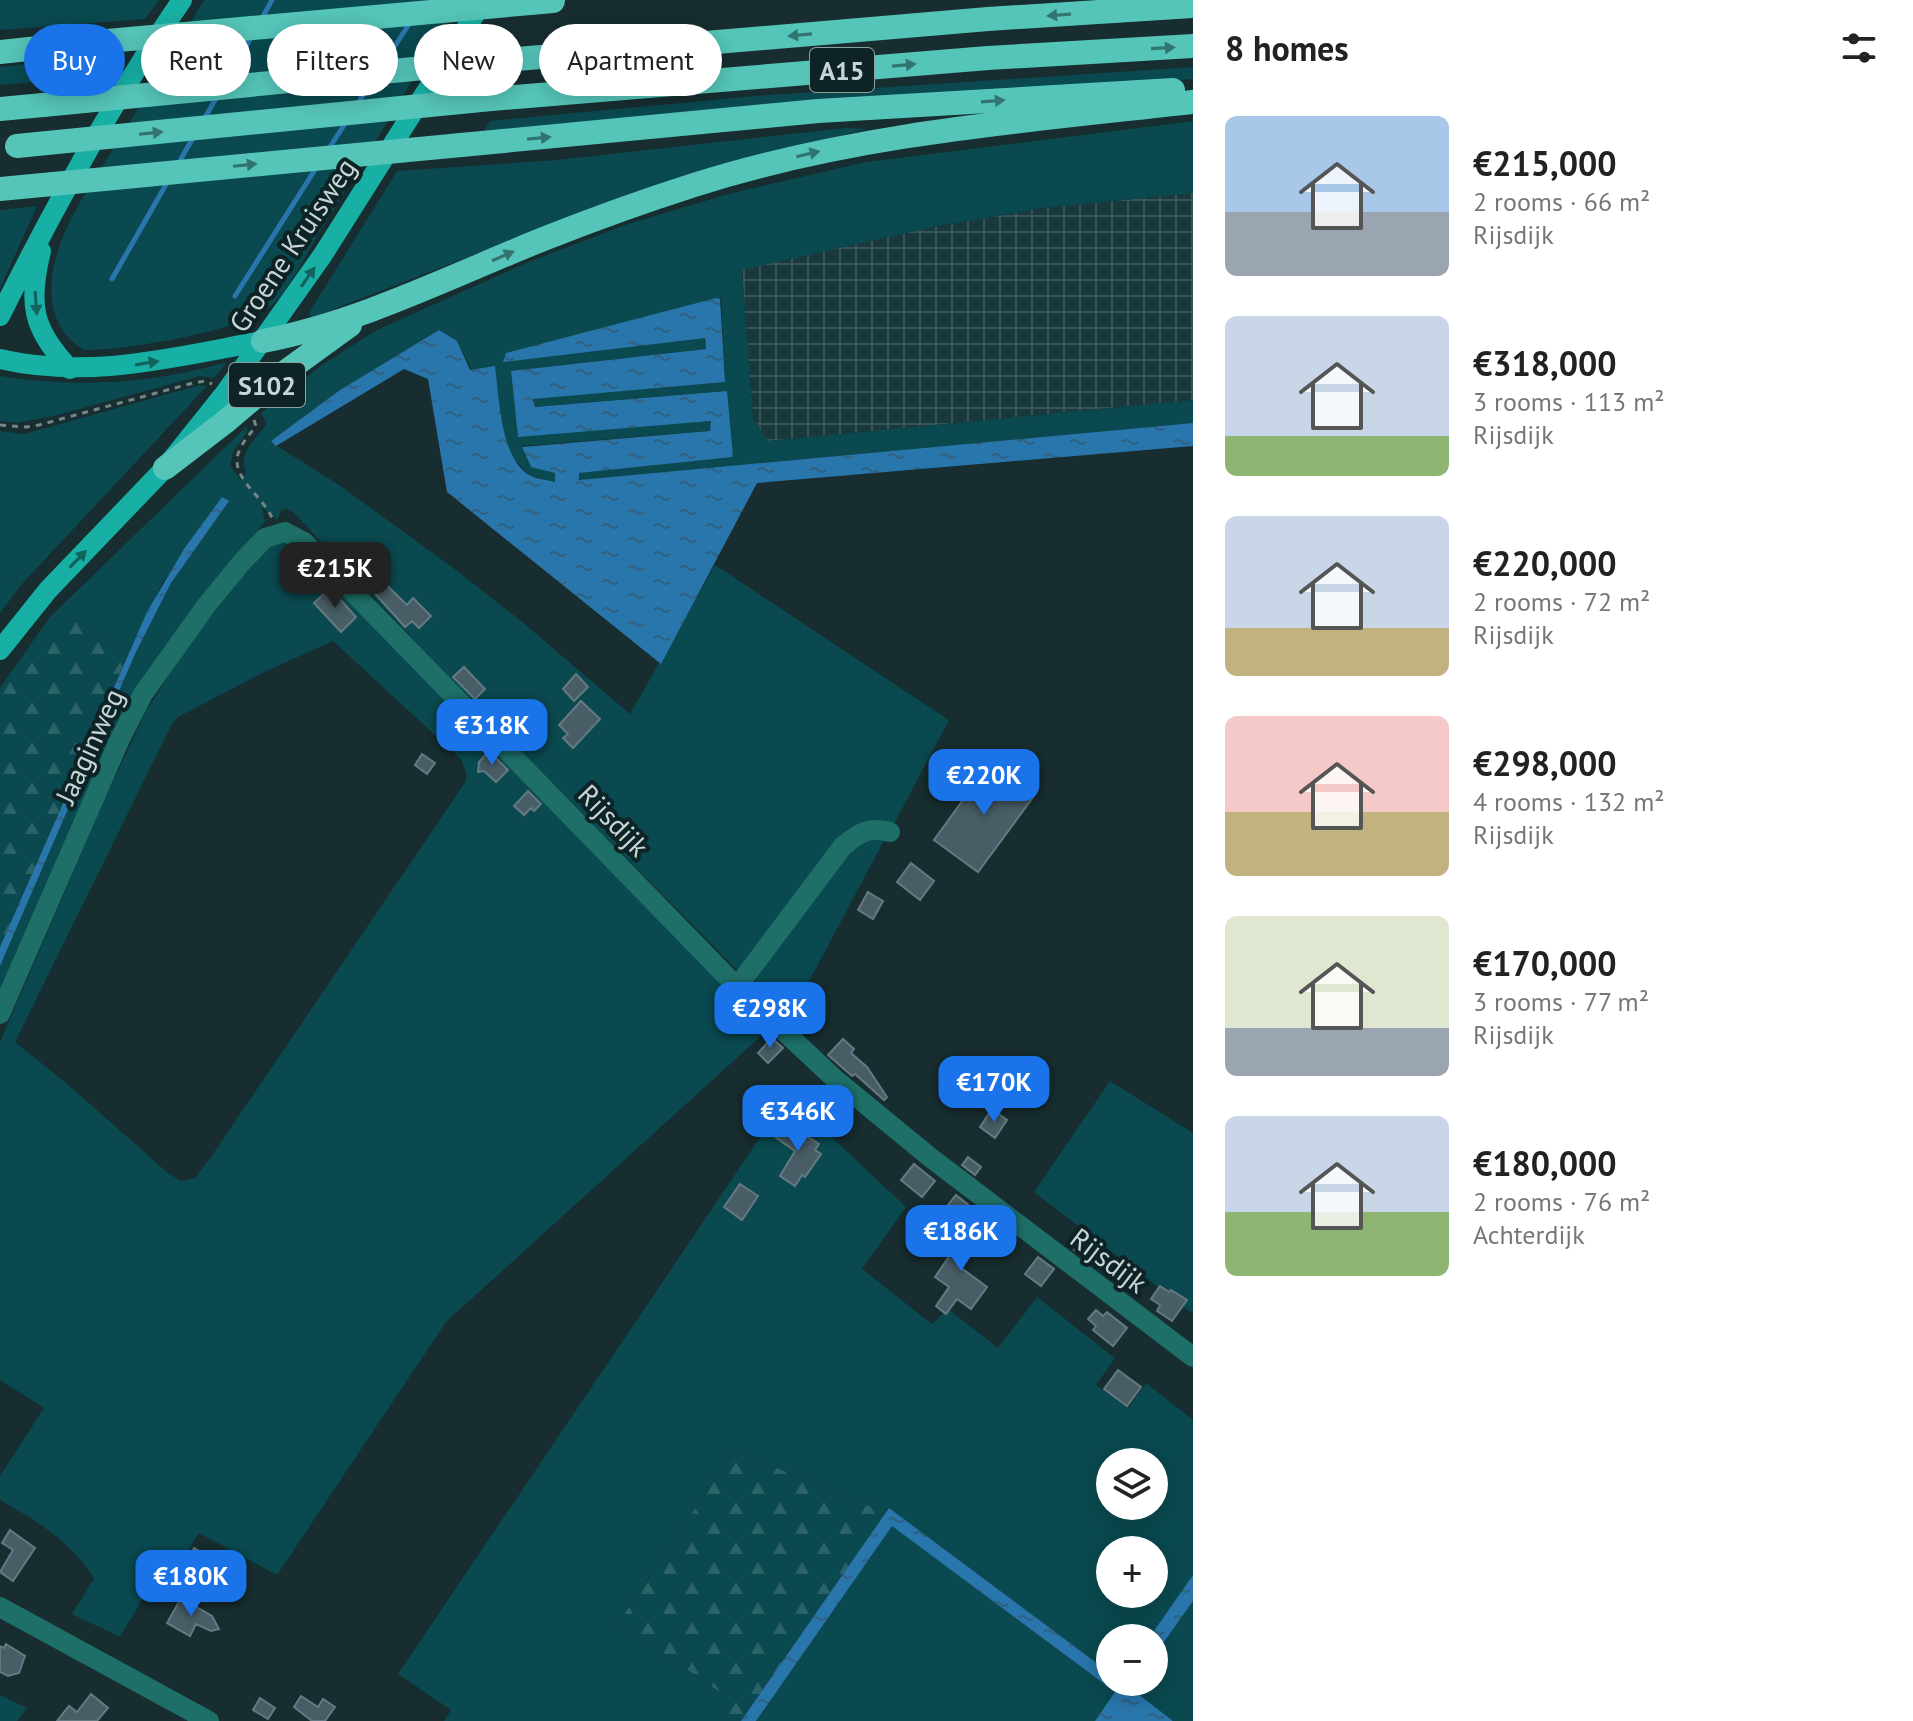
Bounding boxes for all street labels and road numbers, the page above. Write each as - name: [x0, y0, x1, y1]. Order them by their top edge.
- road number: A15: [810, 48, 874, 92]
- street label: Groene Kruisweg: [220, 151, 364, 339]
- road number: S102: [229, 363, 305, 407]
- street label: Jaaginweg: [46, 682, 132, 810]
- street label: Rijsdijk: [571, 776, 658, 865]
- street label: Rijsdijk: [1063, 1219, 1155, 1301]

